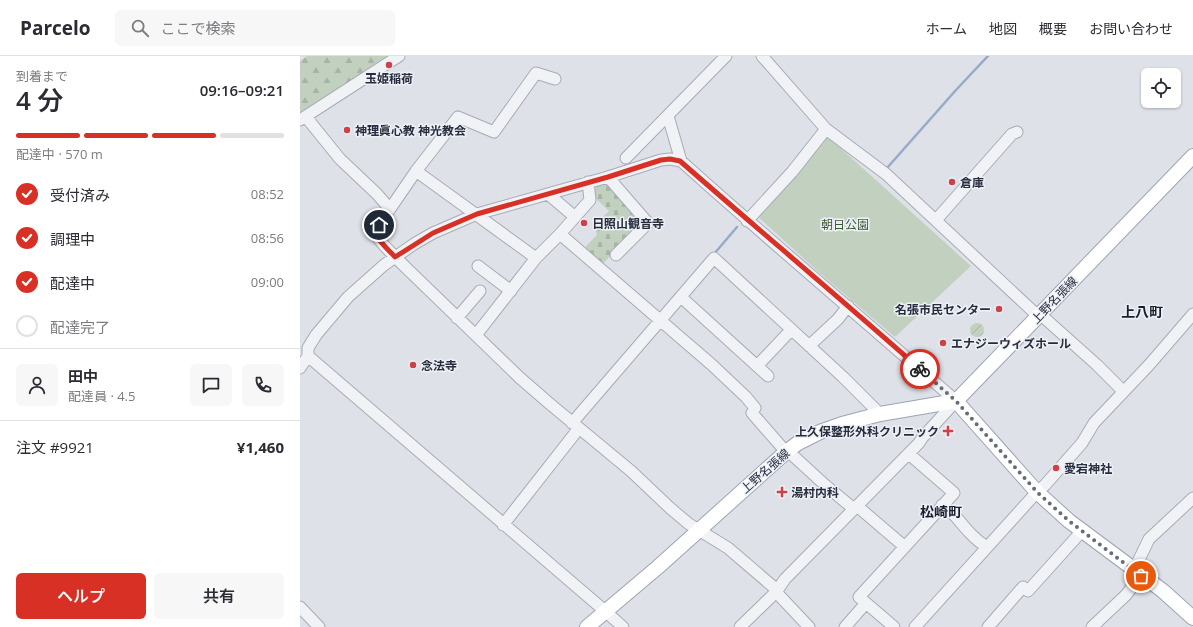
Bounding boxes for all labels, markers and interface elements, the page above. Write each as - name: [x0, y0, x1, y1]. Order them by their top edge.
- search box: [115, 10, 395, 46]
- text: Parcelo: [20, 15, 91, 41]
- icon: search: [129, 17, 151, 39]
- text: ここで検索: [161, 18, 236, 38]
- text: ホーム: [925, 19, 967, 38]
- text: 地図: [989, 19, 1017, 38]
- text: 概要: [1039, 19, 1067, 38]
- text: お問い合わせ: [1089, 19, 1173, 38]
- marker: 玉姫稲荷: [384, 60, 394, 70]
- text: 到着まで: [16, 67, 68, 85]
- map controls: [1141, 68, 1181, 108]
- button: locate: [1141, 68, 1181, 108]
- place label: 玉姫稲荷: [365, 70, 413, 87]
- text: 09:16–09:21: [200, 80, 284, 100]
- text: 4 分: [16, 82, 64, 118]
- place label: 神理眞心教 神光教会: [355, 122, 466, 139]
- marker: 神理眞心教 神光教会: [342, 125, 352, 135]
- text: 配達中 · 570 m: [16, 145, 103, 163]
- place label: 倉庫: [960, 174, 984, 191]
- marker: 倉庫: [947, 177, 957, 187]
- icon: check: [16, 183, 38, 205]
- text: 受付済み: [50, 185, 110, 205]
- text: 08:52: [251, 185, 284, 203]
- pin: [362, 208, 396, 242]
- icon: home: [368, 214, 390, 236]
- place label: 日照山観音寺: [592, 215, 664, 232]
- park label: 朝日公園: [821, 216, 869, 233]
- marker: 日照山観音寺: [579, 218, 589, 228]
- icon: check: [16, 227, 38, 249]
- text: 調理中: [50, 229, 95, 249]
- text: 08:56: [251, 229, 284, 247]
- icon: check: [16, 271, 38, 293]
- text: 配達中: [50, 273, 95, 293]
- text: 09:00: [251, 273, 284, 291]
- street label: 上野名張線: [1027, 273, 1081, 327]
- place label: 名張市民センター: [895, 301, 991, 318]
- district label: 上八町: [1121, 302, 1163, 321]
- marker: 名張市民センター: [994, 304, 1004, 314]
- text: 配達完了: [50, 317, 110, 337]
- place label: エナジーウィズホール: [951, 335, 1071, 352]
- marker: エナジーウィズホール: [938, 338, 948, 348]
- courier: [900, 349, 940, 389]
- place label: 念法寺: [421, 357, 457, 374]
- icon: bike: [909, 358, 931, 380]
- marker: 念法寺: [408, 360, 418, 370]
- button: person: [16, 364, 58, 406]
- button: chat: [190, 364, 232, 406]
- button: phone: [242, 364, 284, 406]
- text: 田中: [68, 366, 98, 386]
- text: 配達員 · 4.5: [68, 387, 135, 405]
- place label: 上久保整形外科クリニック: [795, 423, 939, 440]
- marker: 上久保整形外科クリニック: [942, 425, 954, 437]
- text: 注文 #9921: [16, 437, 94, 457]
- text: ¥1,460: [237, 437, 284, 457]
- street label: 上野名張線: [737, 445, 793, 497]
- place label: 愛宕神社: [1064, 460, 1112, 477]
- marker: 愛宕神社: [1051, 463, 1061, 473]
- place label: 湯村内科: [791, 484, 839, 501]
- marker: 湯村内科: [776, 486, 788, 498]
- district label: 松崎町: [920, 502, 962, 521]
- pin: [1124, 559, 1158, 593]
- icon: bag: [1130, 565, 1152, 587]
- button: ヘルプ: [16, 573, 146, 619]
- button: 共有: [154, 573, 284, 619]

